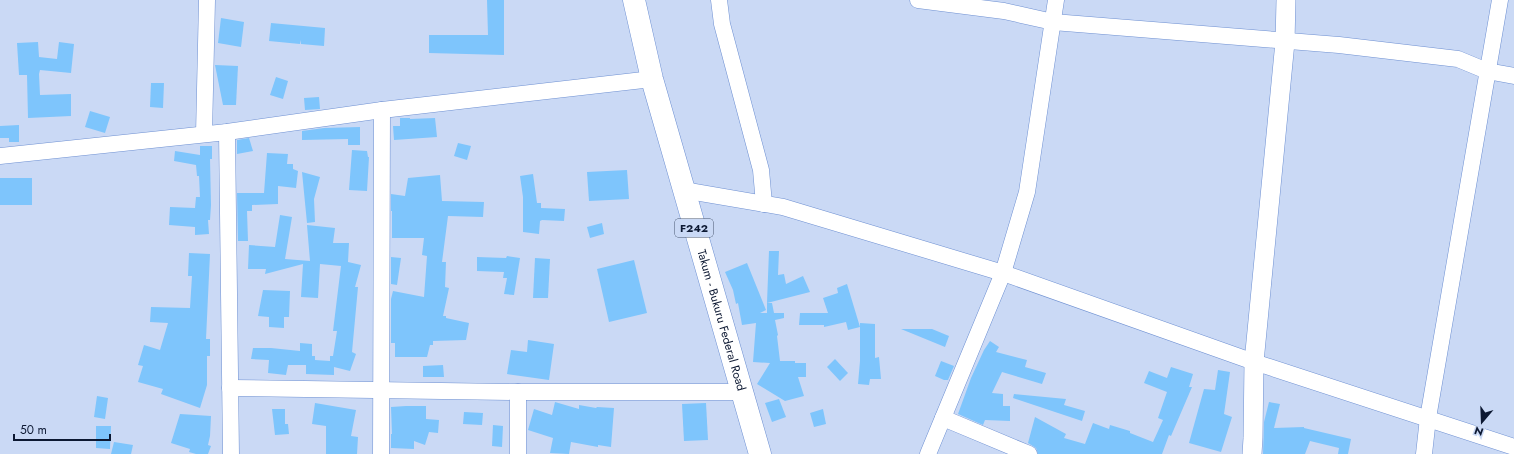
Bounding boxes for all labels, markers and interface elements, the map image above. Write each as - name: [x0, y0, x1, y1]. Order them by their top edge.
- road number: F242: [675, 219, 713, 237]
- street label: Takum - Bukuru Federal Road: [693, 247, 750, 393]
- north arrow: [1462, 402, 1502, 442]
- scale bar: [14, 416, 110, 442]
- text: 50 m: [20, 421, 47, 439]
- text: N: [1472, 422, 1485, 440]

